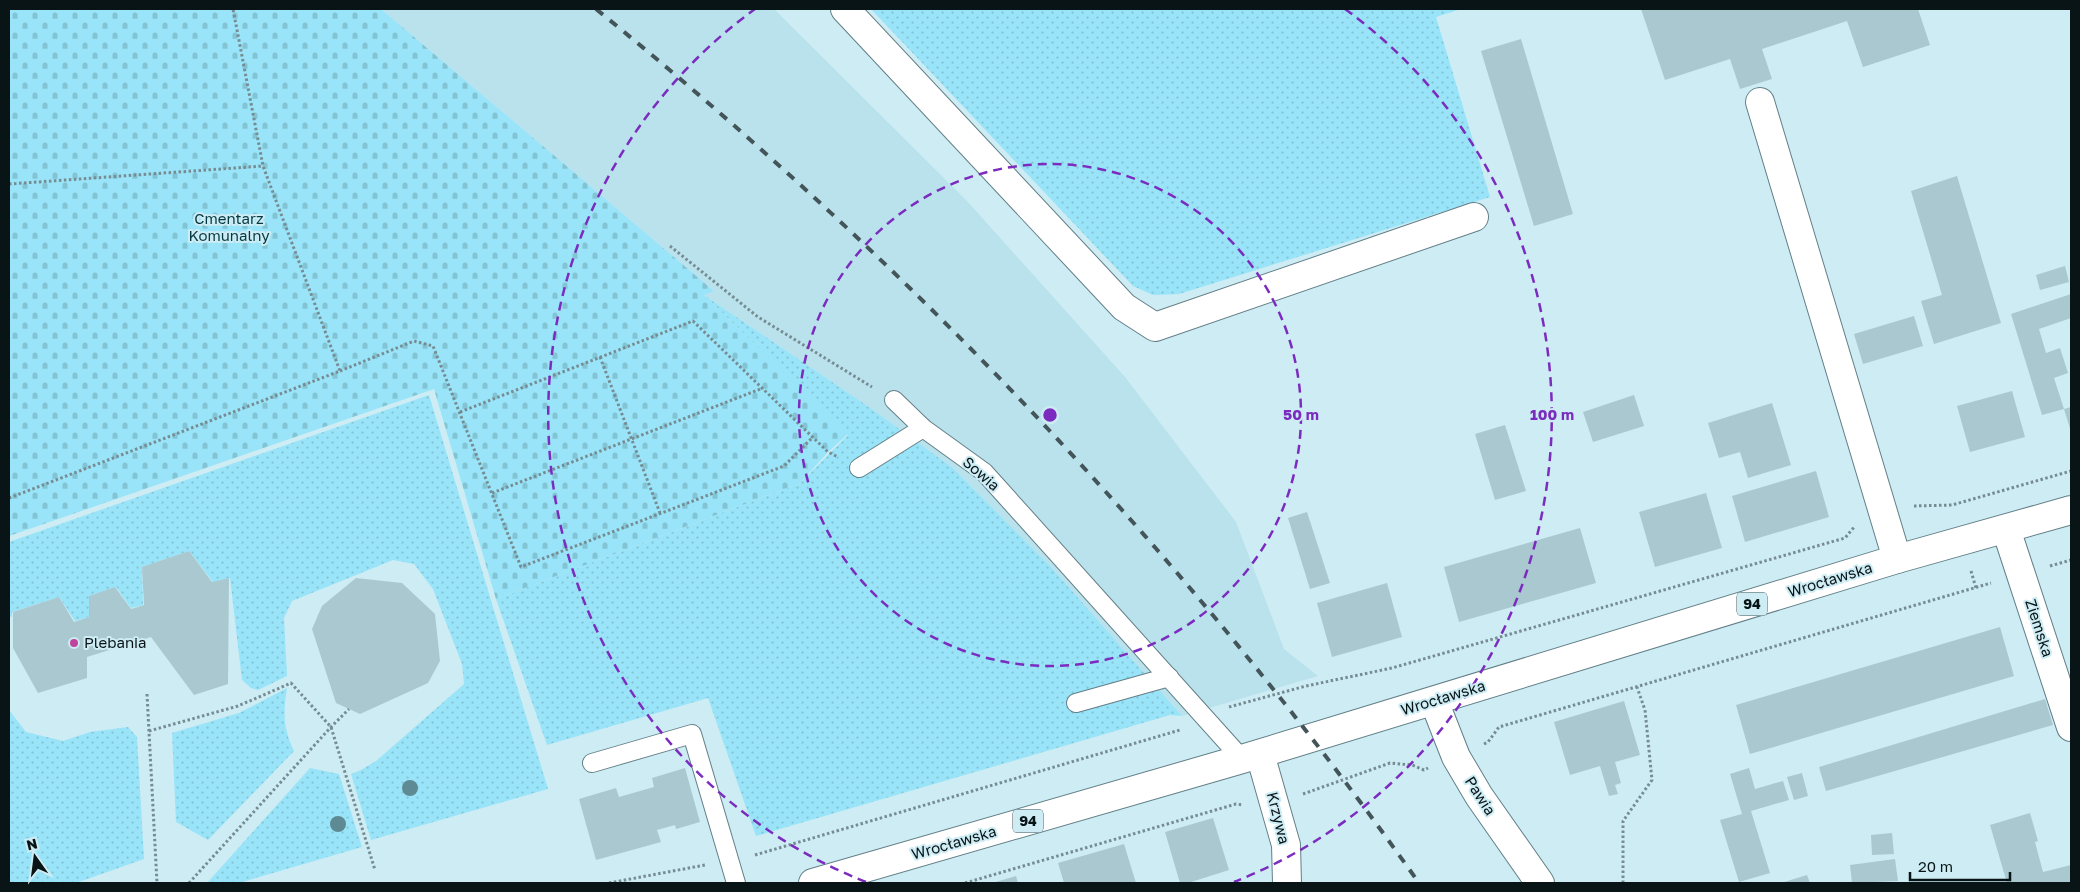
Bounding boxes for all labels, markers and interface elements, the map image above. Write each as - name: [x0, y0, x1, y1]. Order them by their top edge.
- park label: Cmentarz Komunalny: [188, 209, 270, 244]
- text: 50 m: [1283, 405, 1319, 423]
- text: 100 m: [1530, 405, 1574, 423]
- centre of rings: [1041, 406, 1059, 424]
- street label: Sowia: [959, 452, 1004, 494]
- street label: Wrocławska: [1785, 558, 1874, 600]
- road number: 94: [1737, 592, 1767, 616]
- street label: Ziemska: [2022, 596, 2058, 659]
- place label: Plebania: [84, 633, 147, 651]
- marker: Plebania: [68, 637, 80, 649]
- street label: Wrocławska: [1398, 676, 1487, 718]
- street label: Pawia: [1462, 773, 1500, 818]
- street label: Krzywa: [1264, 790, 1294, 846]
- road number: 94: [1013, 809, 1043, 832]
- street label: Wrocławska: [909, 821, 998, 863]
- north arrow: [10, 832, 60, 882]
- text: N: [25, 834, 39, 853]
- scale bar: [1910, 850, 2010, 882]
- text: 20 m: [1918, 857, 1953, 875]

